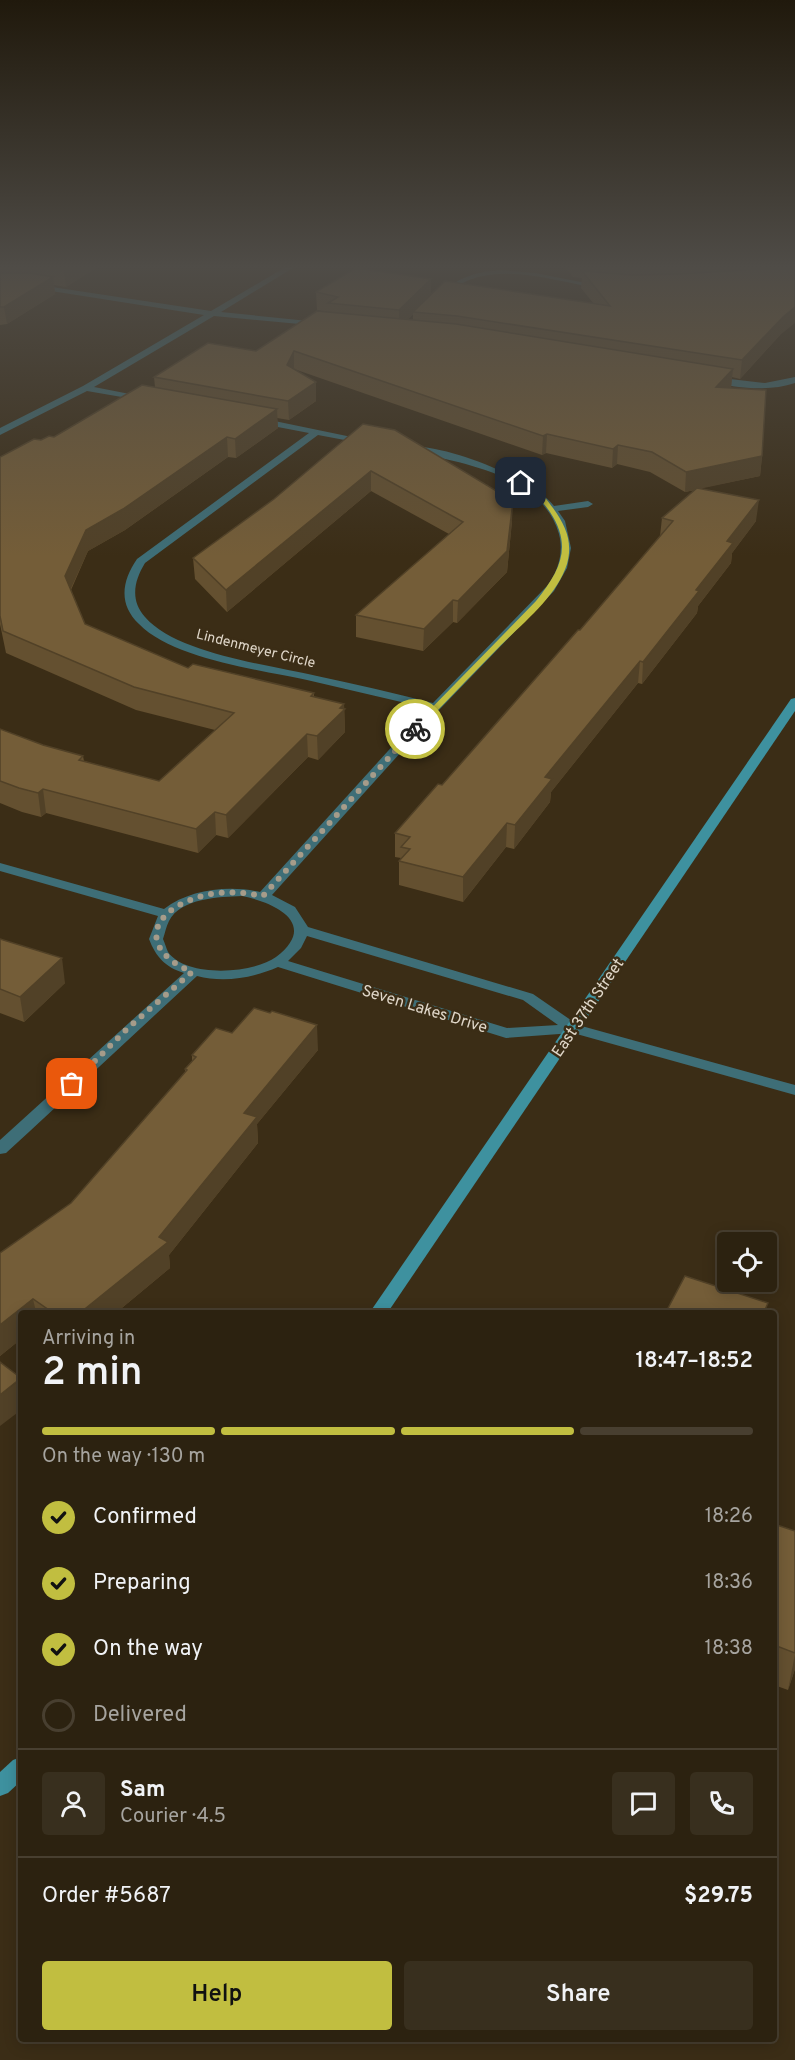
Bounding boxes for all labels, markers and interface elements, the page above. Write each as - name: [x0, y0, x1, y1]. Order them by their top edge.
- pin: [495, 457, 546, 508]
- icon: home: [504, 466, 537, 499]
- street label: Lindenmeyer Circle: [194, 626, 317, 672]
- courier: [385, 699, 445, 759]
- icon: bike: [399, 713, 432, 746]
- street label: East 37th Street: [548, 955, 629, 1061]
- street label: Seven Lakes Drive: [359, 981, 490, 1039]
- pin: [46, 1058, 97, 1109]
- icon: bag: [55, 1067, 88, 1100]
- map controls: [717, 1232, 777, 1292]
- button: locate: [717, 1232, 777, 1292]
- text: Arriving in: [42, 1326, 135, 1352]
- text: 18:47–18:52: [635, 1348, 753, 1375]
- text: 2 min: [42, 1350, 143, 1399]
- text: On the way · 130 m: [42, 1444, 205, 1470]
- icon: check: [42, 1501, 75, 1534]
- text: Confirmed: [93, 1504, 197, 1531]
- text: 18:26: [705, 1504, 753, 1530]
- icon: check: [42, 1567, 75, 1600]
- text: Preparing: [93, 1570, 191, 1597]
- text: 18:36: [705, 1570, 753, 1596]
- icon: check: [42, 1633, 75, 1666]
- text: On the way: [93, 1636, 203, 1663]
- text: 18:38: [705, 1636, 753, 1662]
- text: Delivered: [93, 1702, 187, 1729]
- button: person: [42, 1772, 105, 1835]
- button: chat: [612, 1772, 675, 1835]
- button: phone: [690, 1772, 753, 1835]
- text: Sam: [120, 1777, 165, 1804]
- text: Courier · 4.5: [120, 1804, 226, 1830]
- text: Order #5687: [42, 1883, 171, 1910]
- text: $29.75: [684, 1883, 753, 1910]
- button: Help: [42, 1961, 392, 2030]
- button: Share: [404, 1961, 753, 2030]

